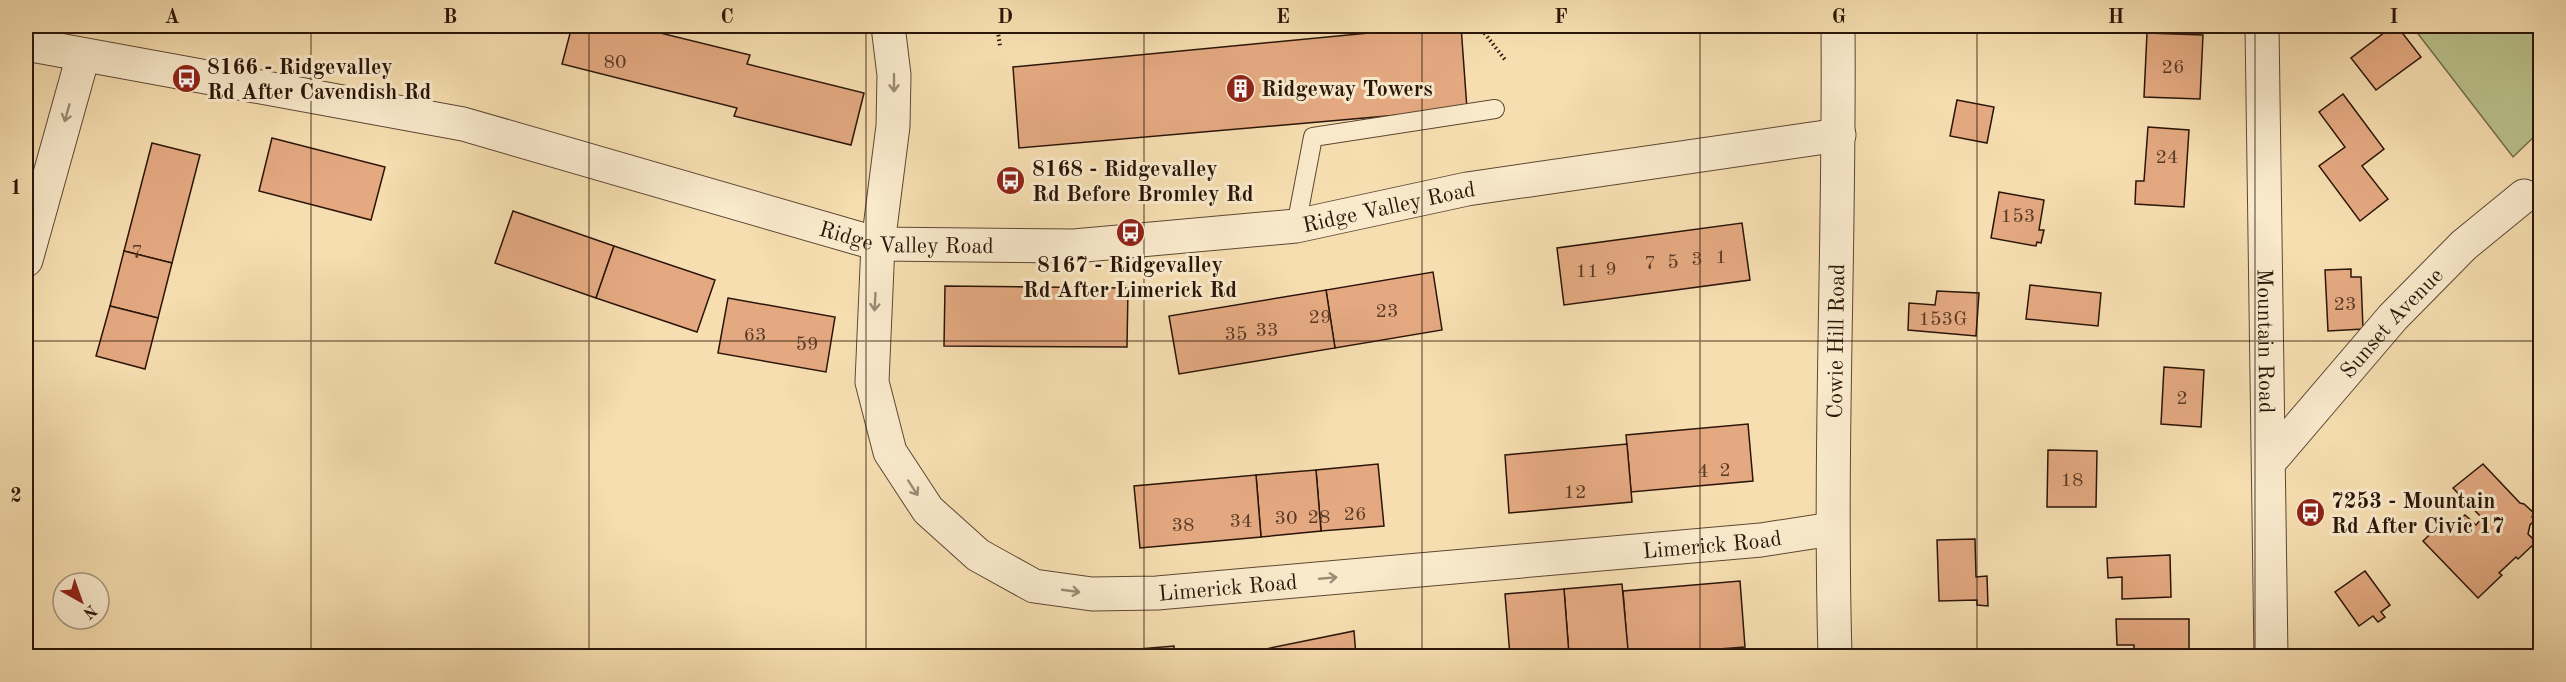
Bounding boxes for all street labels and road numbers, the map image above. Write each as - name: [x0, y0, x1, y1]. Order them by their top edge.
- street label: Ridge Valley Road: [1301, 179, 1477, 237]
- street label: Ridge Valley Road: [816, 219, 994, 258]
- street label: Cowie Hill Road: [1825, 263, 1849, 419]
- street label: Sunset Avenue: [2337, 264, 2448, 383]
- street label: Mountain Road: [2252, 269, 2277, 413]
- street label: Limerick Road: [1642, 528, 1783, 563]
- street label: Limerick Road: [1158, 572, 1298, 606]

